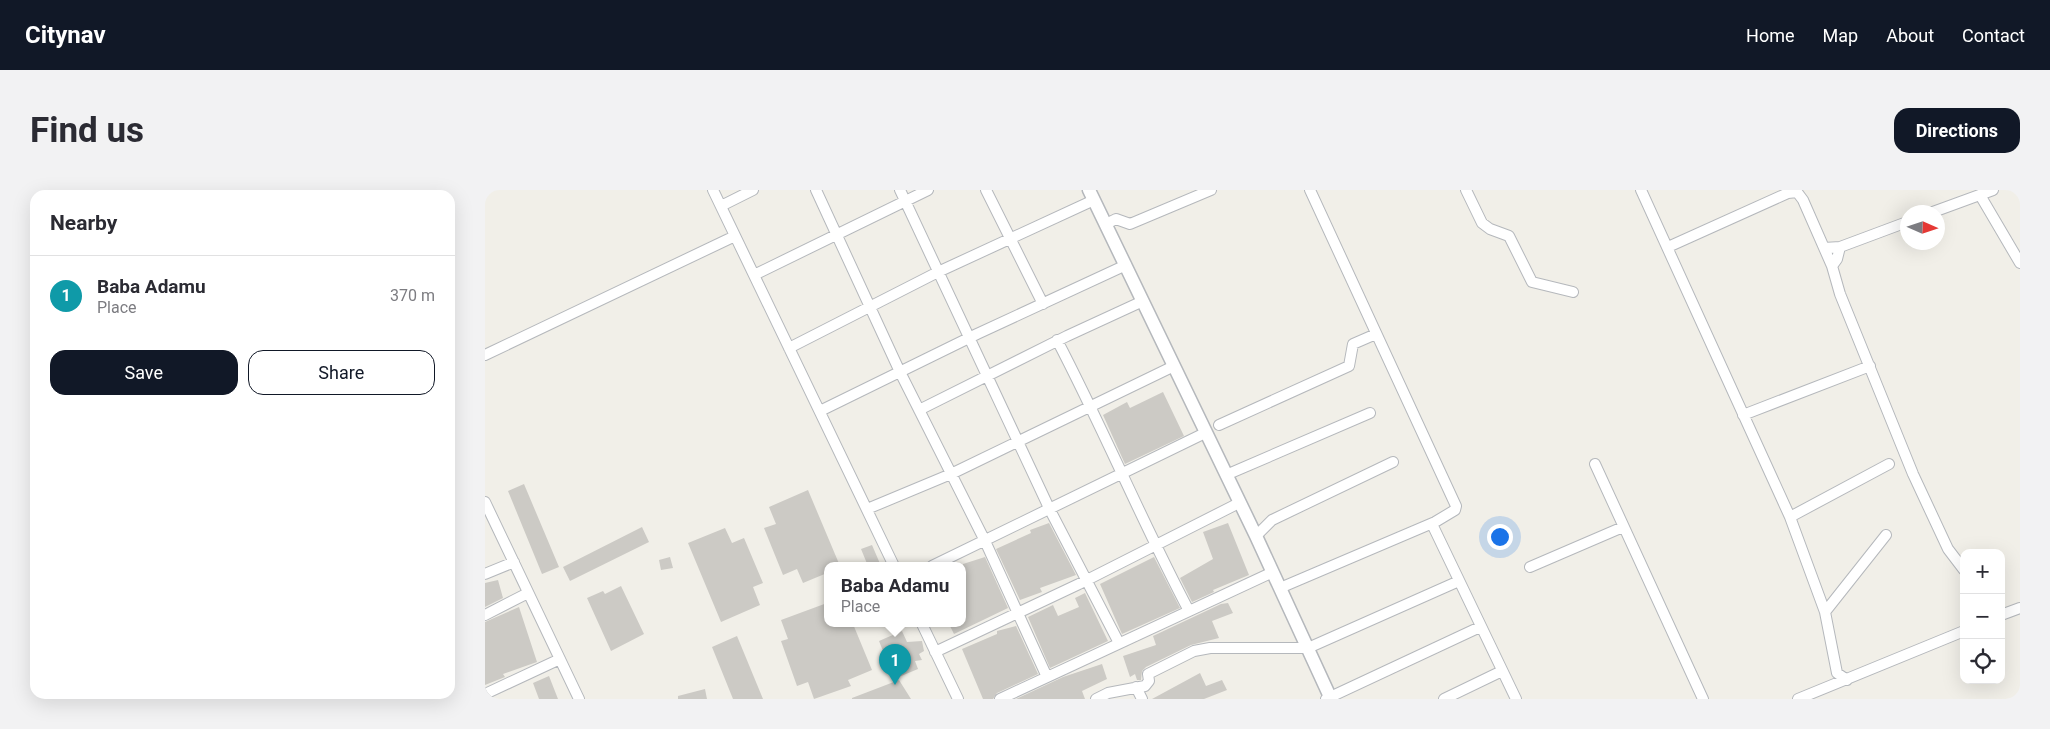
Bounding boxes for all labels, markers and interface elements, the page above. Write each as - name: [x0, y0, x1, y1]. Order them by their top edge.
- text: Citynav: [25, 21, 106, 49]
- text: Home: [1746, 25, 1795, 46]
- text: Map: [1823, 25, 1858, 46]
- text: About: [1886, 25, 1934, 46]
- text: Contact: [1962, 25, 2025, 46]
- button: Directions: [1894, 108, 2020, 153]
- text: Find us: [30, 110, 144, 151]
- north arrow: [1900, 205, 1945, 250]
- text: Nearby: [50, 211, 117, 235]
- text: Baba Adamu: [97, 275, 206, 298]
- text: 1: [61, 286, 71, 305]
- text: 370 m: [390, 286, 435, 305]
- text: Place: [97, 298, 137, 317]
- button: Save: [50, 350, 238, 395]
- button: Share: [248, 350, 435, 395]
- your location: [1487, 524, 1513, 550]
- map controls: [1960, 549, 2005, 684]
- button: +: [1960, 549, 2005, 594]
- popup: [824, 562, 966, 627]
- text: Baba Adamu: [841, 574, 949, 597]
- button: −: [1960, 594, 2005, 639]
- text: Place: [841, 597, 880, 616]
- button: locate: [1960, 639, 2005, 684]
- pin: 1: [879, 644, 911, 685]

